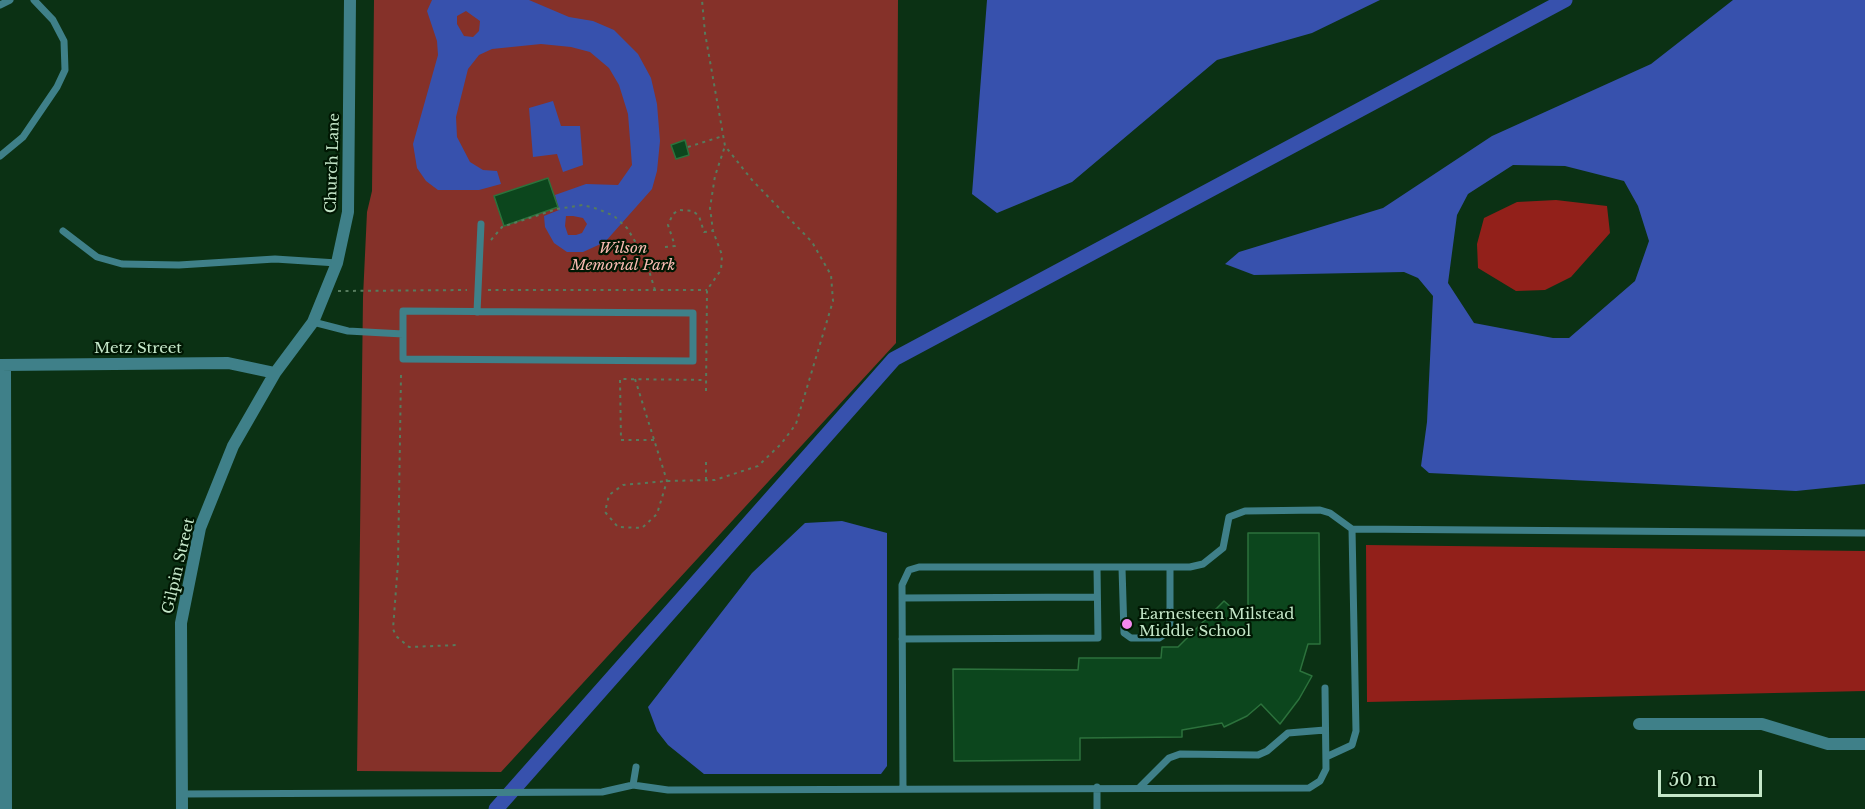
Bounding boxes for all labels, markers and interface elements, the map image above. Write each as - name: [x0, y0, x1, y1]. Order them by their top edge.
- street label: Church Lane: [322, 113, 344, 213]
- park label: Wilson Memorial Park: [571, 240, 675, 275]
- street label: Metz Street: [94, 340, 182, 358]
- street label: Gilpin Street: [159, 516, 199, 616]
- place label: Earnesteen Milstead Middle School: [1139, 606, 1294, 641]
- marker: Earnesteen Milstead Middle School: [1120, 617, 1134, 631]
- scale bar: [1661, 758, 1764, 796]
- text: 50 m: [1669, 769, 1717, 791]

